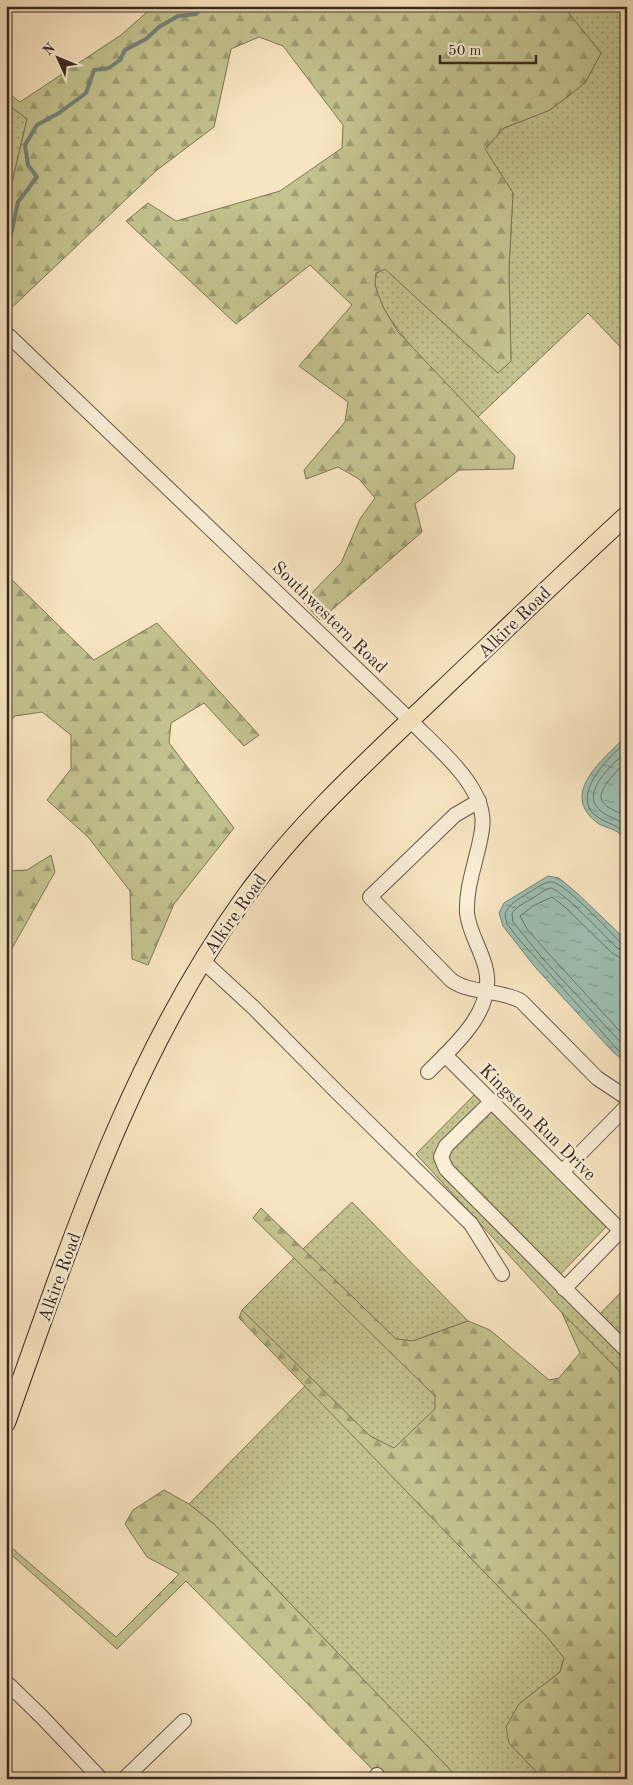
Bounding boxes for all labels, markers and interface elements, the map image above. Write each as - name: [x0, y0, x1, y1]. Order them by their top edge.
- north arrow: [32, 32, 82, 82]
- scale bar: [440, 32, 537, 64]
- text: N: [41, 41, 58, 58]
- text: 50 m: [448, 44, 482, 59]
- street label: Southwestern Road: [268, 559, 390, 677]
- street label: Alkire Road: [475, 584, 555, 662]
- street label: Alkire Road: [202, 871, 270, 958]
- street label: Kingston Run Drive: [476, 1061, 599, 1184]
- street label: Alkire Road: [35, 1230, 84, 1324]

